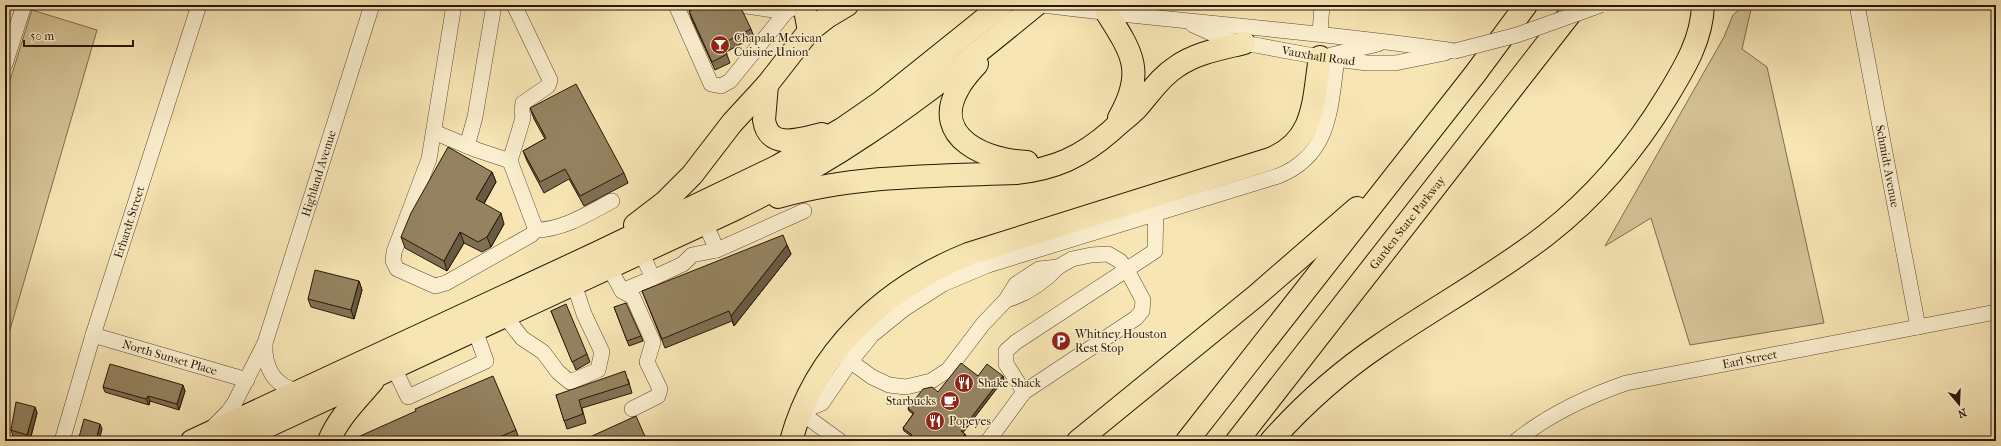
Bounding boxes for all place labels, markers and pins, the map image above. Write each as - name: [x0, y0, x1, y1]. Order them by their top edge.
- place label: Chapala Mexican Cuisine Union: [734, 31, 822, 59]
- bar icon: Chapala Mexican Cuisine Union: [709, 34, 731, 56]
- place label: Whitney Houston Rest Stop: [1074, 327, 1167, 355]
- parking icon: Whitney Houston Rest Stop: [1050, 330, 1072, 352]
- restaurant icon: Shake Shack: [953, 372, 975, 394]
- place label: Shake Shack: [978, 376, 1042, 390]
- cafe icon: Starbucks: [939, 390, 961, 412]
- place label: Starbucks: [886, 394, 937, 408]
- restaurant icon: Popeyes: [924, 410, 946, 432]
- place label: Popeyes: [949, 414, 991, 428]

